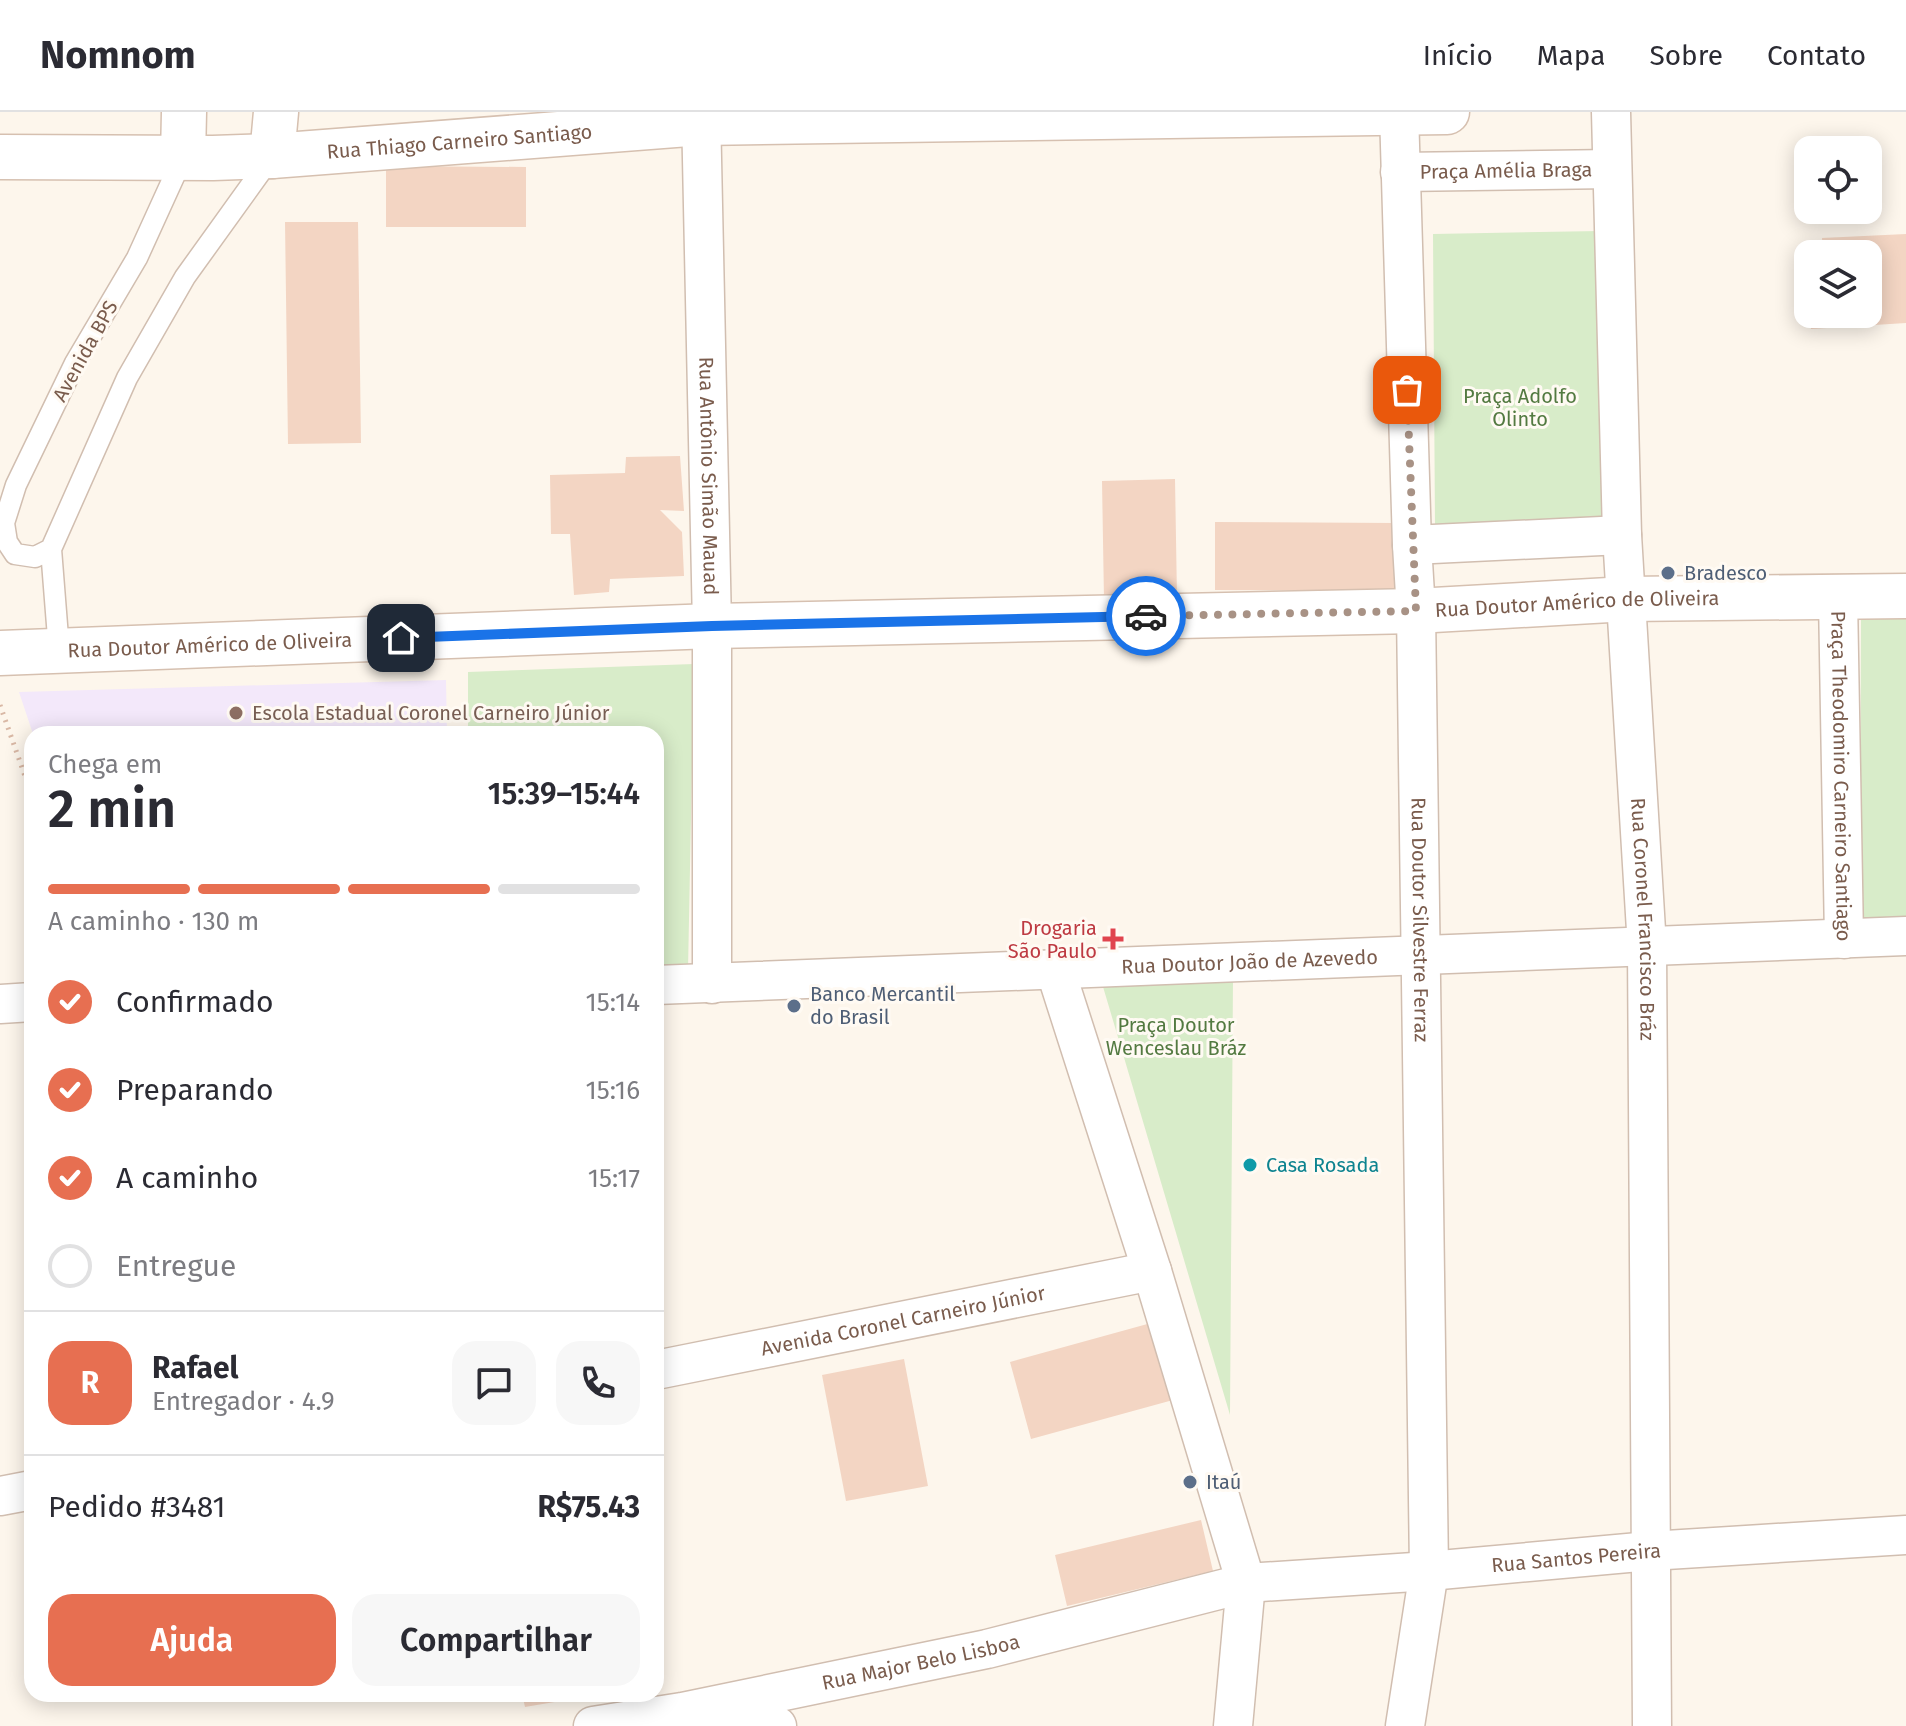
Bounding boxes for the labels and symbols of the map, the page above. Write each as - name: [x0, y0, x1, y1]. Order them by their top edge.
- street label: Rua Thiago Carneiro Santiago: [326, 119, 593, 164]
- street label: Praça Amélia Braga: [1419, 157, 1593, 184]
- street label: Avenida BPS: [47, 296, 123, 406]
- street label: Rua Antônio Simão Mauad: [694, 356, 723, 595]
- pin: [1373, 356, 1441, 424]
- park label: Praça Adolfo Olinto: [1463, 384, 1577, 431]
- place label: Bradesco: [1684, 561, 1767, 585]
- marker: Bradesco: [1659, 564, 1677, 582]
- courier: [1106, 576, 1186, 656]
- street label: Rua Doutor Américo de Oliveira: [1434, 586, 1719, 622]
- pin: [367, 604, 435, 672]
- street label: Praça Theodomiro Carneiro Santiago: [1826, 610, 1856, 942]
- street label: Rua Doutor Américo de Oliveira: [67, 628, 353, 662]
- place label: Escola Estadual Coronel Carneiro Júnior: [252, 701, 610, 725]
- marker: Escola Estadual Coronel Carneiro Júnior: [227, 704, 245, 722]
- street label: Rua Doutor Silvestre Ferraz: [1407, 797, 1434, 1043]
- street label: Rua Coronel Francisco Bráz: [1626, 797, 1660, 1041]
- place label: Drogaria São Paulo: [1008, 916, 1097, 963]
- marker: Drogaria São Paulo: [1104, 930, 1122, 948]
- street label: Rua Doutor João de Azevedo: [1121, 945, 1378, 979]
- place label: Banco Mercantil do Brasil: [810, 982, 955, 1029]
- marker: Banco Mercantil do Brasil: [785, 997, 803, 1015]
- park label: Praça Doutor Wenceslau Bráz: [1106, 1013, 1247, 1060]
- place label: Casa Rosada: [1266, 1153, 1379, 1177]
- marker: Casa Rosada: [1241, 1156, 1259, 1174]
- street label: Avenida Coronel Carneiro Júnior: [759, 1281, 1048, 1361]
- place label: Itaú: [1206, 1470, 1242, 1494]
- marker: Itaú: [1181, 1473, 1199, 1491]
- street label: Rua Santos Pereira: [1490, 1538, 1662, 1577]
- street label: Rua Major Belo Lisboa: [820, 1629, 1022, 1695]

